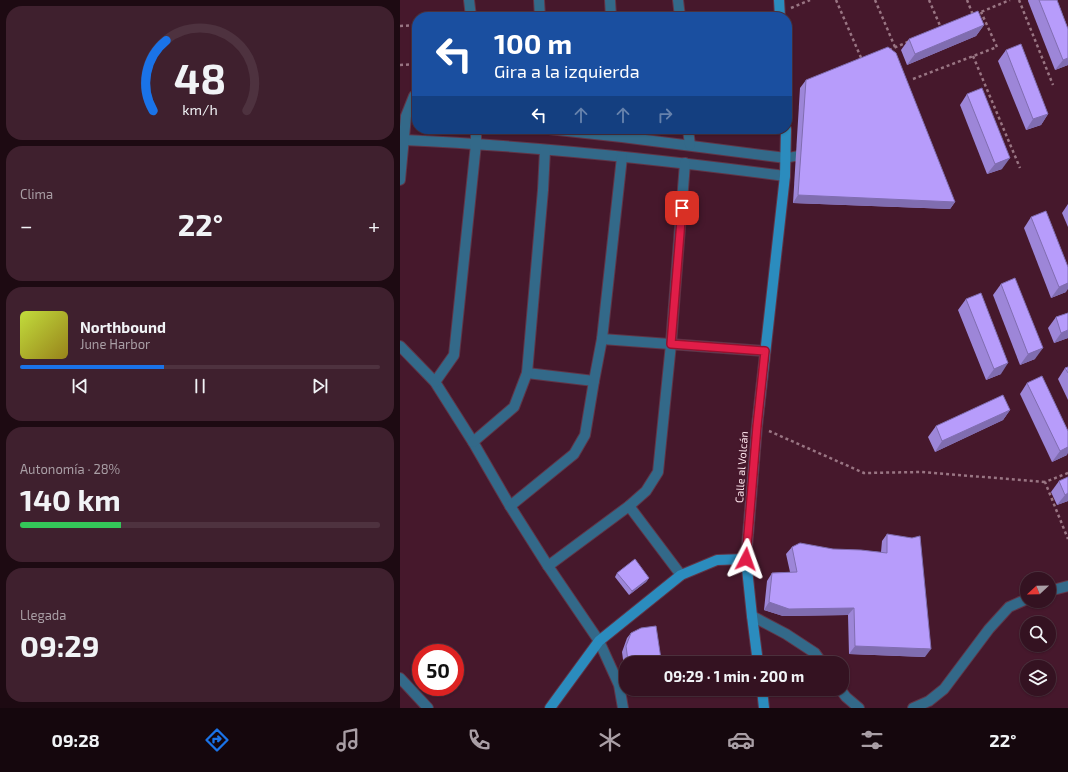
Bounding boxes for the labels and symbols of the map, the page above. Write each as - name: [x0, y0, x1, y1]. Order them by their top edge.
- pin: [665, 191, 699, 225]
- street label: Calle al Volcán: [732, 431, 750, 503]
- position arrow: [725, 538, 767, 580]
- north arrow: [1020, 572, 1056, 608]
- speed limit sign: 50: [412, 644, 464, 696]

